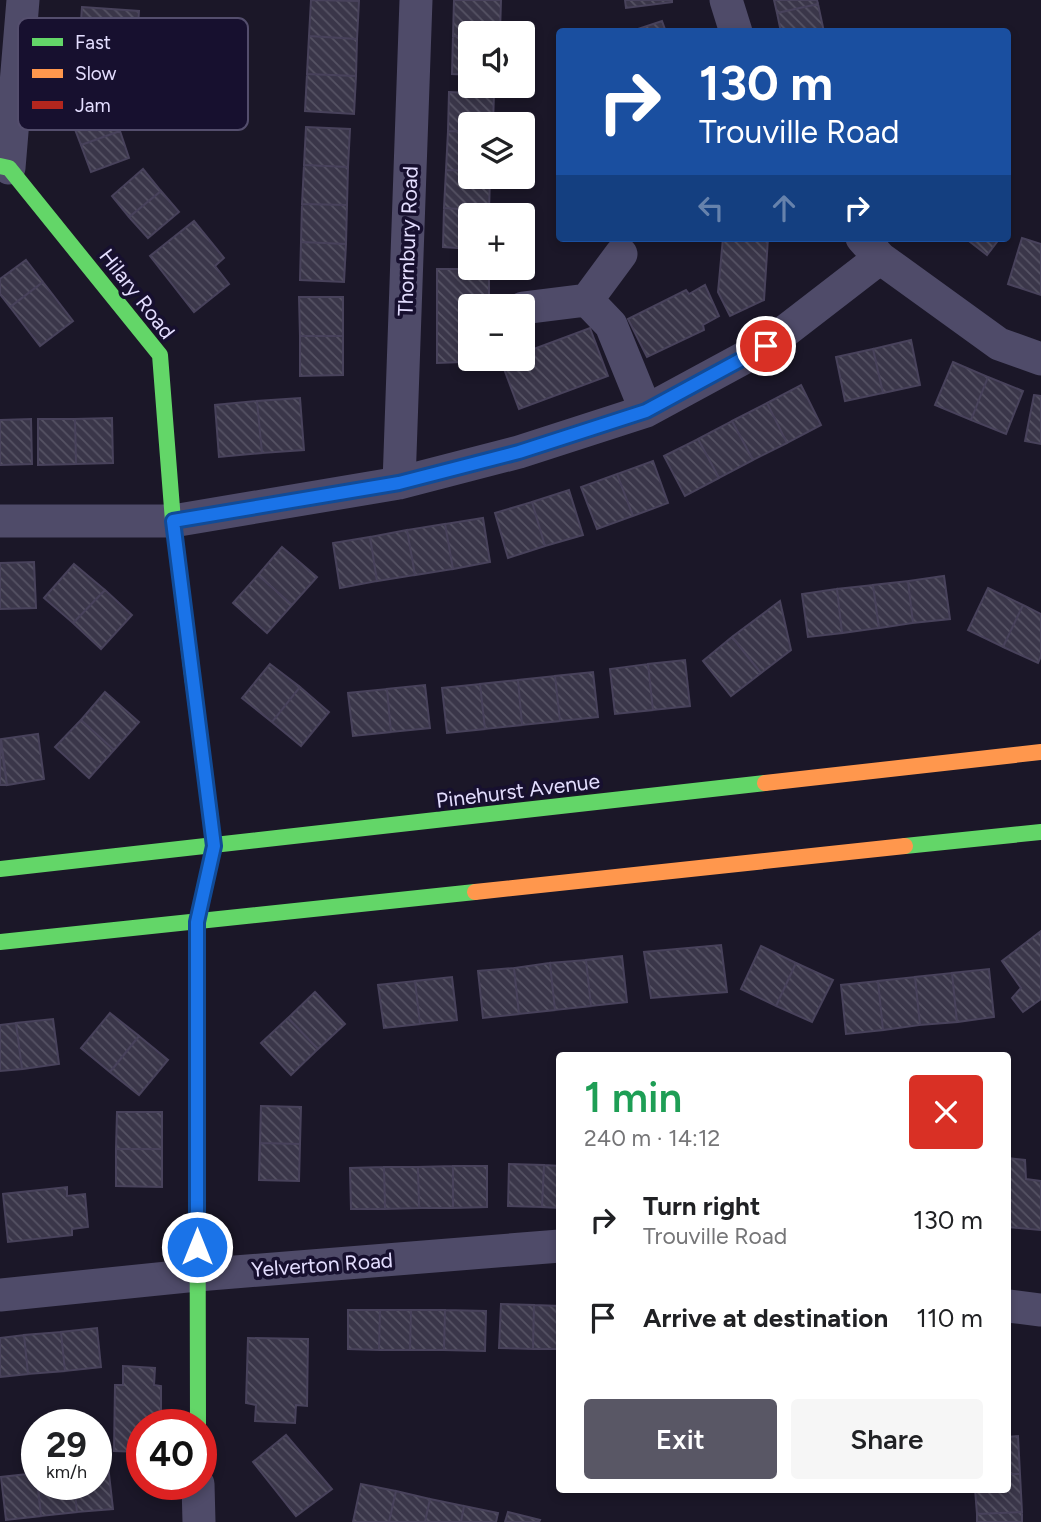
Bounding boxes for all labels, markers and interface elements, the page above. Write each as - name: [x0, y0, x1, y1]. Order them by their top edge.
- legend: [18, 18, 248, 130]
- map controls: [458, 21, 535, 371]
- button: sound: [458, 21, 535, 98]
- text: Fast: [75, 31, 111, 54]
- text: 130 m: [699, 53, 833, 112]
- icon: right: [584, 56, 675, 147]
- text: Slow: [75, 62, 117, 85]
- text: Jam: [75, 94, 111, 117]
- button: layers: [458, 112, 535, 189]
- text: Trouville Road: [699, 113, 900, 151]
- street label: Thornbury Road: [392, 166, 423, 316]
- icon: left: [692, 189, 730, 227]
- icon: ahead: [765, 189, 803, 227]
- icon: right: [838, 189, 876, 227]
- button: +: [458, 203, 535, 280]
- street label: Hilary Road: [94, 244, 180, 344]
- button: −: [458, 294, 535, 371]
- pin: [736, 316, 796, 376]
- icon: arrive: [747, 327, 785, 365]
- street label: Pinehurst Avenue: [435, 768, 601, 813]
- text: 1 min: [584, 1072, 682, 1123]
- button: close: [909, 1075, 983, 1149]
- text: 240 m · 14:12: [584, 1124, 720, 1152]
- text: Turn right: [643, 1190, 760, 1222]
- icon: right: [584, 1201, 622, 1239]
- text: 130 m: [913, 1204, 983, 1236]
- position arrow: [160, 1210, 234, 1284]
- text: Trouville Road: [643, 1222, 787, 1250]
- street label: Yelverton Road: [250, 1247, 394, 1282]
- icon: arrive: [584, 1299, 622, 1337]
- text: Arrive at destination: [643, 1302, 888, 1334]
- text: 110 m: [916, 1302, 983, 1334]
- button: Exit: [584, 1399, 777, 1479]
- button: Share: [791, 1399, 983, 1479]
- speed limit sign: 40: [126, 1409, 217, 1500]
- text: 29: [46, 1424, 87, 1466]
- text: km/h: [46, 1461, 87, 1483]

